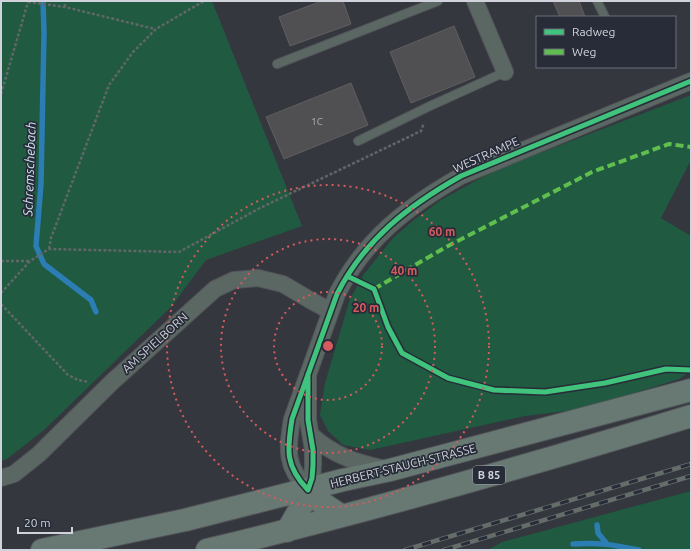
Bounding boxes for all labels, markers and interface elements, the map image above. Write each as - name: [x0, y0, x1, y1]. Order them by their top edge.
- legend: [536, 16, 676, 68]
- text: Radweg: [572, 25, 615, 38]
- text: Weg: [572, 45, 596, 58]
- house number: 1C: [311, 116, 323, 127]
- water label: Schremschebach: [20, 121, 38, 218]
- street label: WESTRAMPE: [451, 134, 521, 175]
- text: 60 m: [429, 225, 455, 238]
- text: 40 m: [391, 264, 417, 277]
- text: 20 m: [353, 301, 379, 314]
- street label: AM SPIELBORN: [119, 310, 190, 375]
- centre of rings: [321, 339, 335, 353]
- street label: HERBERT-STAUCH-STRASSE: [329, 441, 477, 490]
- road number: B 85: [473, 466, 505, 484]
- scale bar: [18, 509, 72, 535]
- text: 20 m: [24, 516, 51, 529]

